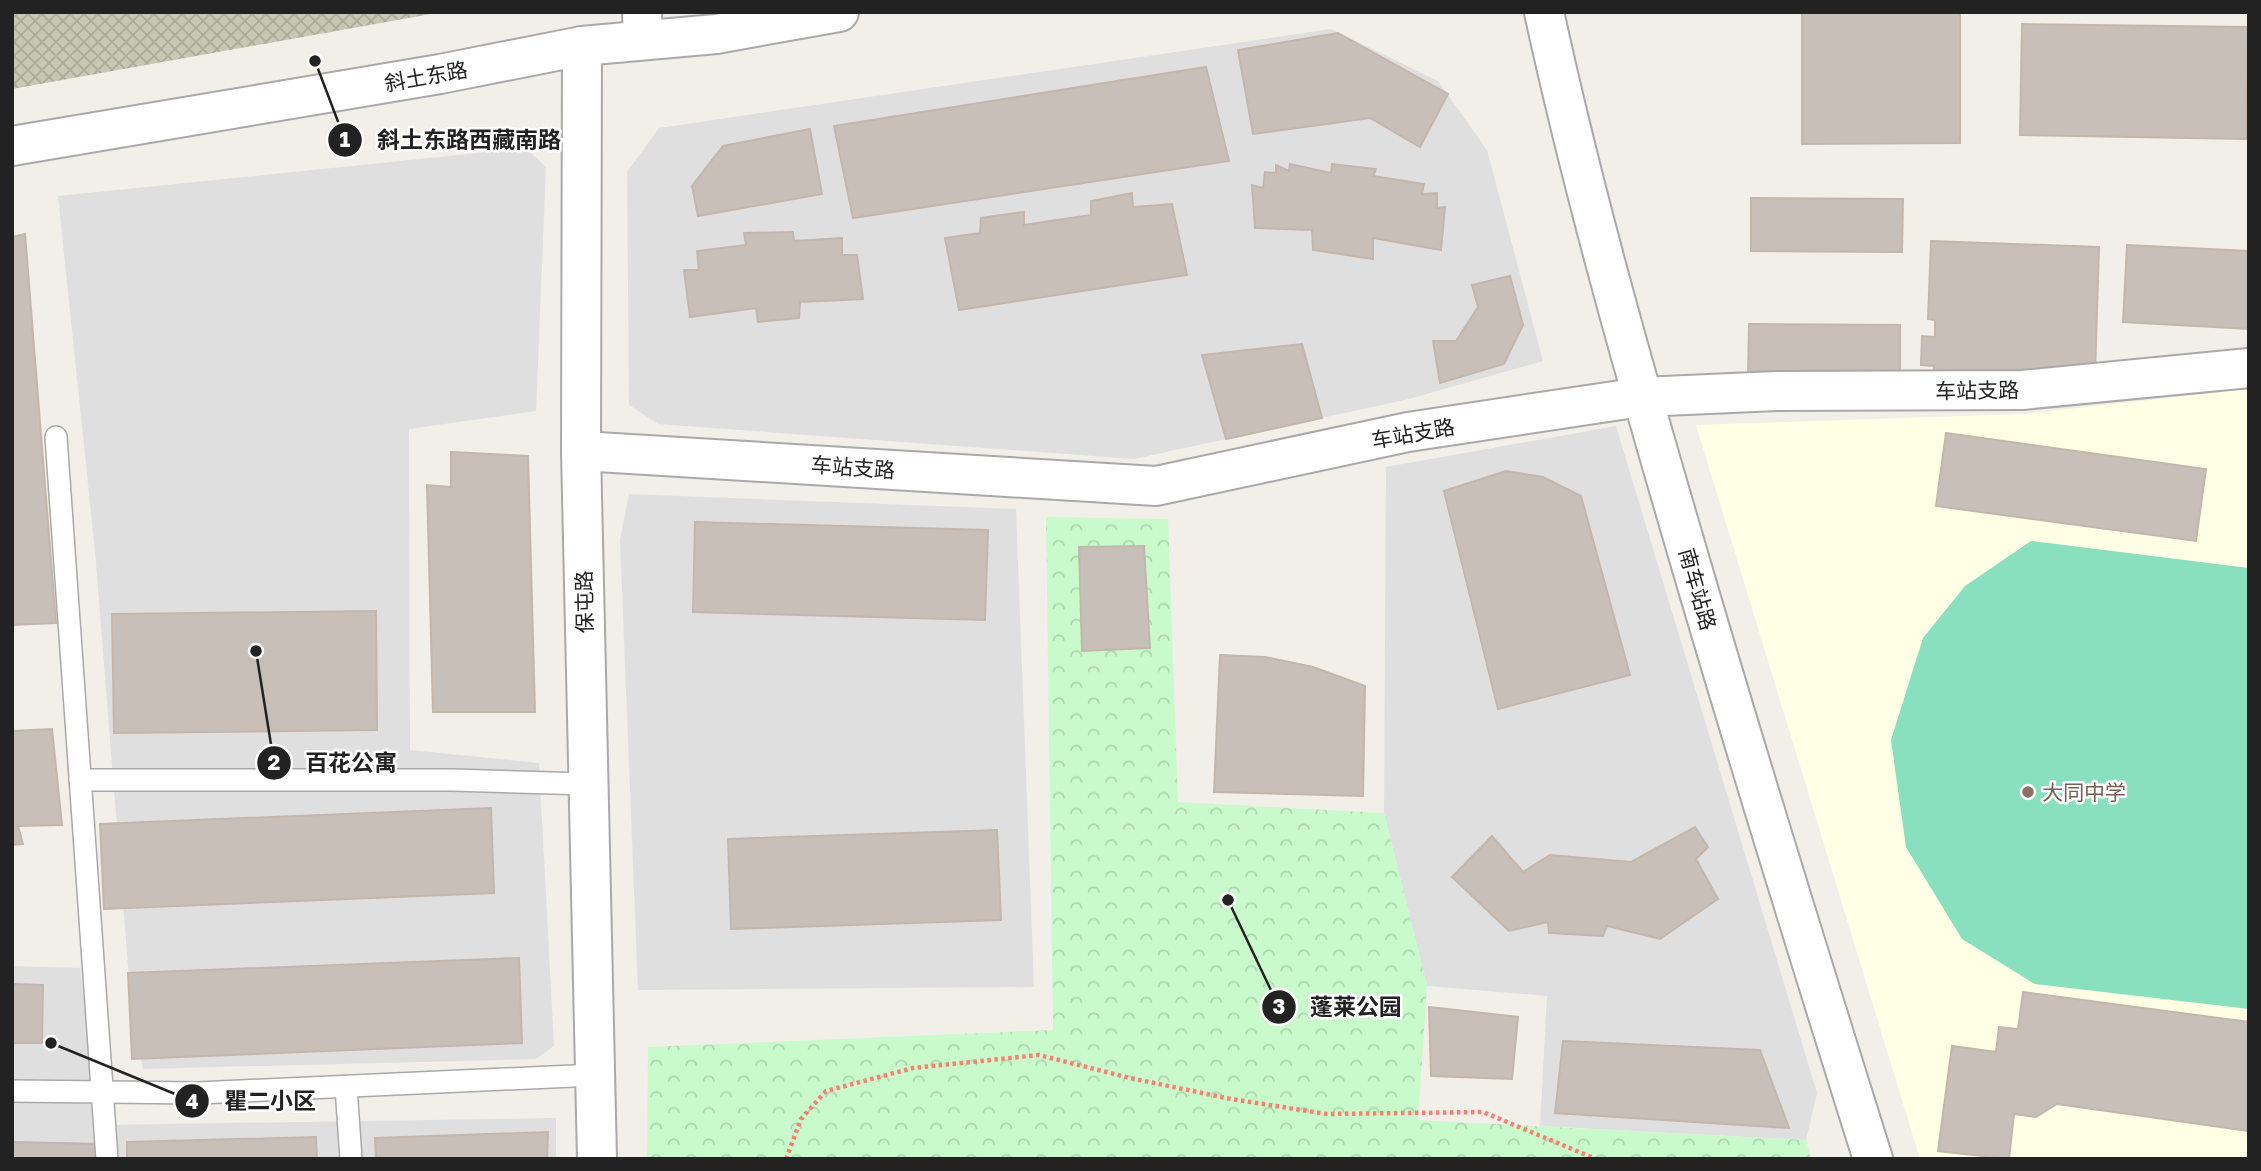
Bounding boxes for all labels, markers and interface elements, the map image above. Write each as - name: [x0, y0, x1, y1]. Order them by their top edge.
- street label: 斜土东路: [382, 56, 470, 96]
- callout: 斜土东路西藏南路: [328, 118, 575, 162]
- text: 斜土东路西藏南路: [377, 125, 561, 153]
- text: 1: [340, 126, 351, 152]
- street label: 车站支路: [1935, 376, 2019, 404]
- street label: 车站支路: [1369, 413, 1457, 453]
- street label: 车站支路: [810, 451, 896, 483]
- street label: 南车站路: [1674, 545, 1722, 633]
- street label: 保屯路: [570, 570, 598, 634]
- callout: 百花公寓: [256, 741, 411, 785]
- text: 百花公寓: [305, 748, 397, 776]
- text: 2: [268, 749, 281, 775]
- place label: 大同中学: [2042, 779, 2126, 805]
- marker: 大同中学: [2020, 784, 2036, 800]
- callout: 蓬莱公园: [1261, 985, 1416, 1029]
- text: 蓬莱公园: [1310, 992, 1402, 1020]
- text: 3: [1273, 993, 1285, 1019]
- callout: 瞿二小区: [175, 1079, 330, 1123]
- text: 瞿二小区: [224, 1086, 316, 1114]
- text: 4: [185, 1088, 199, 1114]

